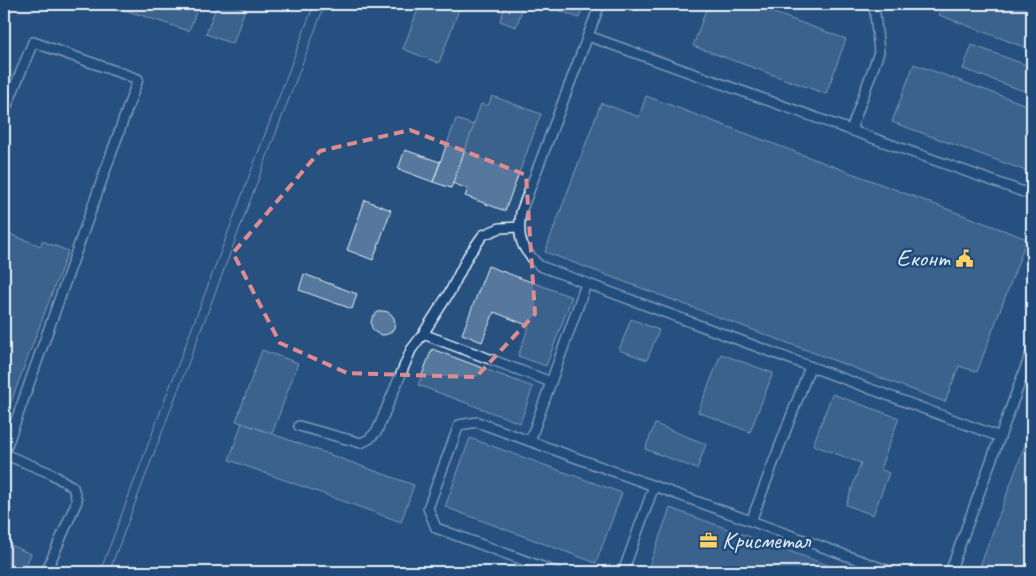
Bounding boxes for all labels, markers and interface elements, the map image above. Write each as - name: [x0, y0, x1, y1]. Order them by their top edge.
- place label: Еконт: [896, 243, 951, 273]
- public building icon: Еконт: [954, 248, 974, 268]
- place label: Крисметал: [722, 525, 812, 555]
- office icon: Крисметал: [698, 530, 718, 550]

